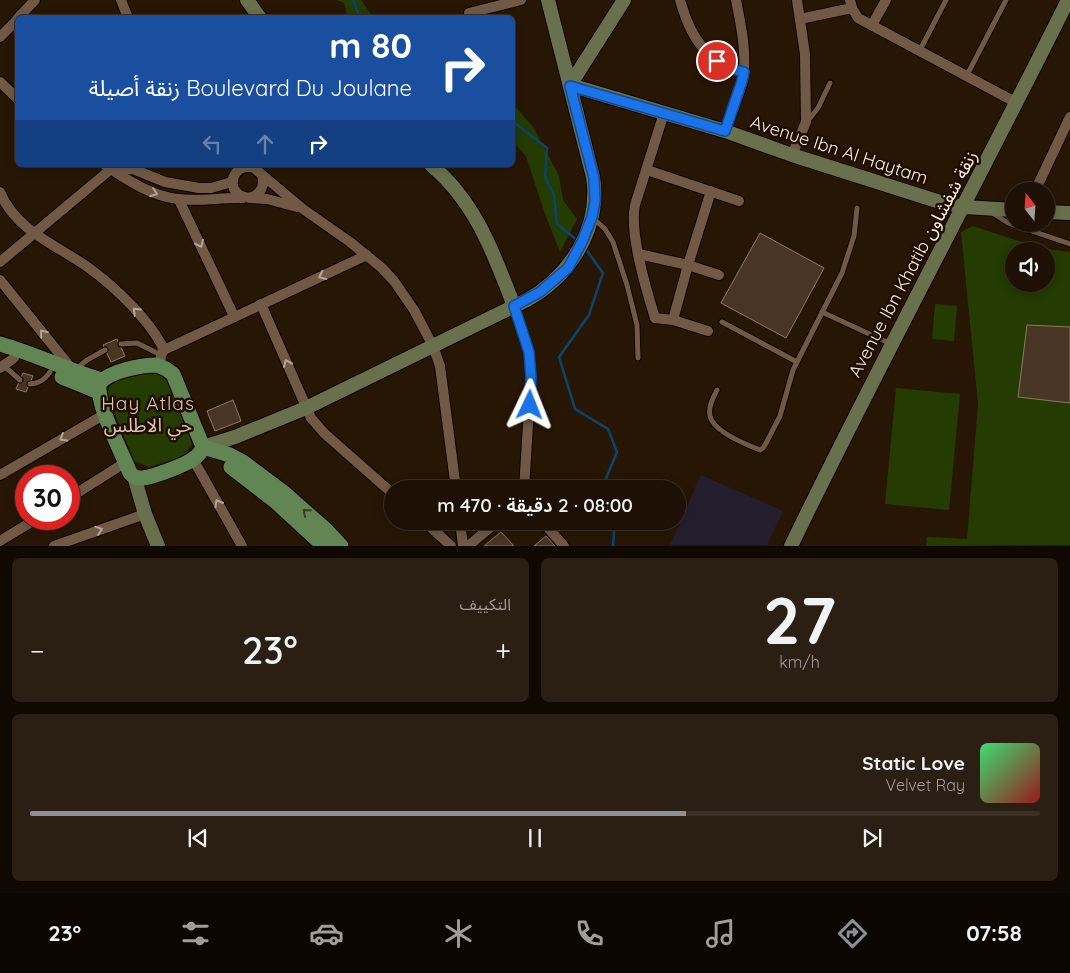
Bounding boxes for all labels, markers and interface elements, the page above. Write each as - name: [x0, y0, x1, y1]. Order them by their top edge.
- text: 80 m: [329, 23, 412, 67]
- icon: right: [430, 35, 495, 100]
- pin: [696, 40, 738, 82]
- icon: arrive: [703, 47, 731, 75]
- text: Boulevard Du Joulane زنقة أصيلة: [89, 74, 412, 102]
- street label: Avenue Ibn Al Haytam: [747, 110, 931, 189]
- icon: left: [198, 130, 226, 158]
- icon: ahead: [251, 130, 279, 158]
- icon: right: [304, 130, 332, 158]
- street label: Avenue Ibn Khatib زنقة شفشاون: [843, 146, 982, 381]
- north arrow: [1005, 182, 1055, 232]
- map controls: [1005, 182, 1055, 292]
- one-way arrow: [149, 187, 158, 197]
- one-way arrow: [193, 239, 204, 248]
- button: sound: [1005, 242, 1055, 292]
- one-way arrow: [319, 269, 328, 279]
- one-way arrow: [132, 308, 141, 317]
- one-way arrow: [40, 330, 48, 339]
- one-way arrow: [283, 359, 293, 368]
- position arrow: [503, 378, 555, 430]
- district label: Hay Atlas حي الاطلس: [101, 391, 195, 440]
- one-way arrow: [59, 432, 68, 442]
- speed limit sign: 30: [15, 465, 80, 530]
- text: 08:00 · 2 دقيقة · 470 m: [437, 493, 633, 517]
- one-way arrow: [215, 500, 225, 509]
- one-way arrow: [302, 509, 311, 518]
- one-way arrow: [95, 526, 103, 536]
- text: 27: [763, 579, 836, 660]
- text: التكييف: [459, 594, 511, 614]
- text: 23°: [242, 626, 298, 674]
- text: −: [30, 633, 45, 668]
- text: +: [495, 633, 511, 668]
- text: km/h: [779, 652, 820, 672]
- text: Static Love: [862, 751, 965, 775]
- text: Velvet Ray: [886, 775, 965, 795]
- icon: previous: [184, 824, 212, 852]
- icon: pause: [521, 824, 549, 852]
- icon: next: [858, 824, 886, 852]
- icon: filters: [178, 916, 213, 951]
- icon: car: [309, 916, 344, 951]
- icon: climate: [441, 916, 476, 951]
- icon: phone: [572, 916, 607, 951]
- icon: music: [703, 916, 738, 951]
- icon: directions: [835, 916, 870, 951]
- text: 23°: [48, 919, 81, 947]
- text: 07:58: [966, 919, 1022, 947]

